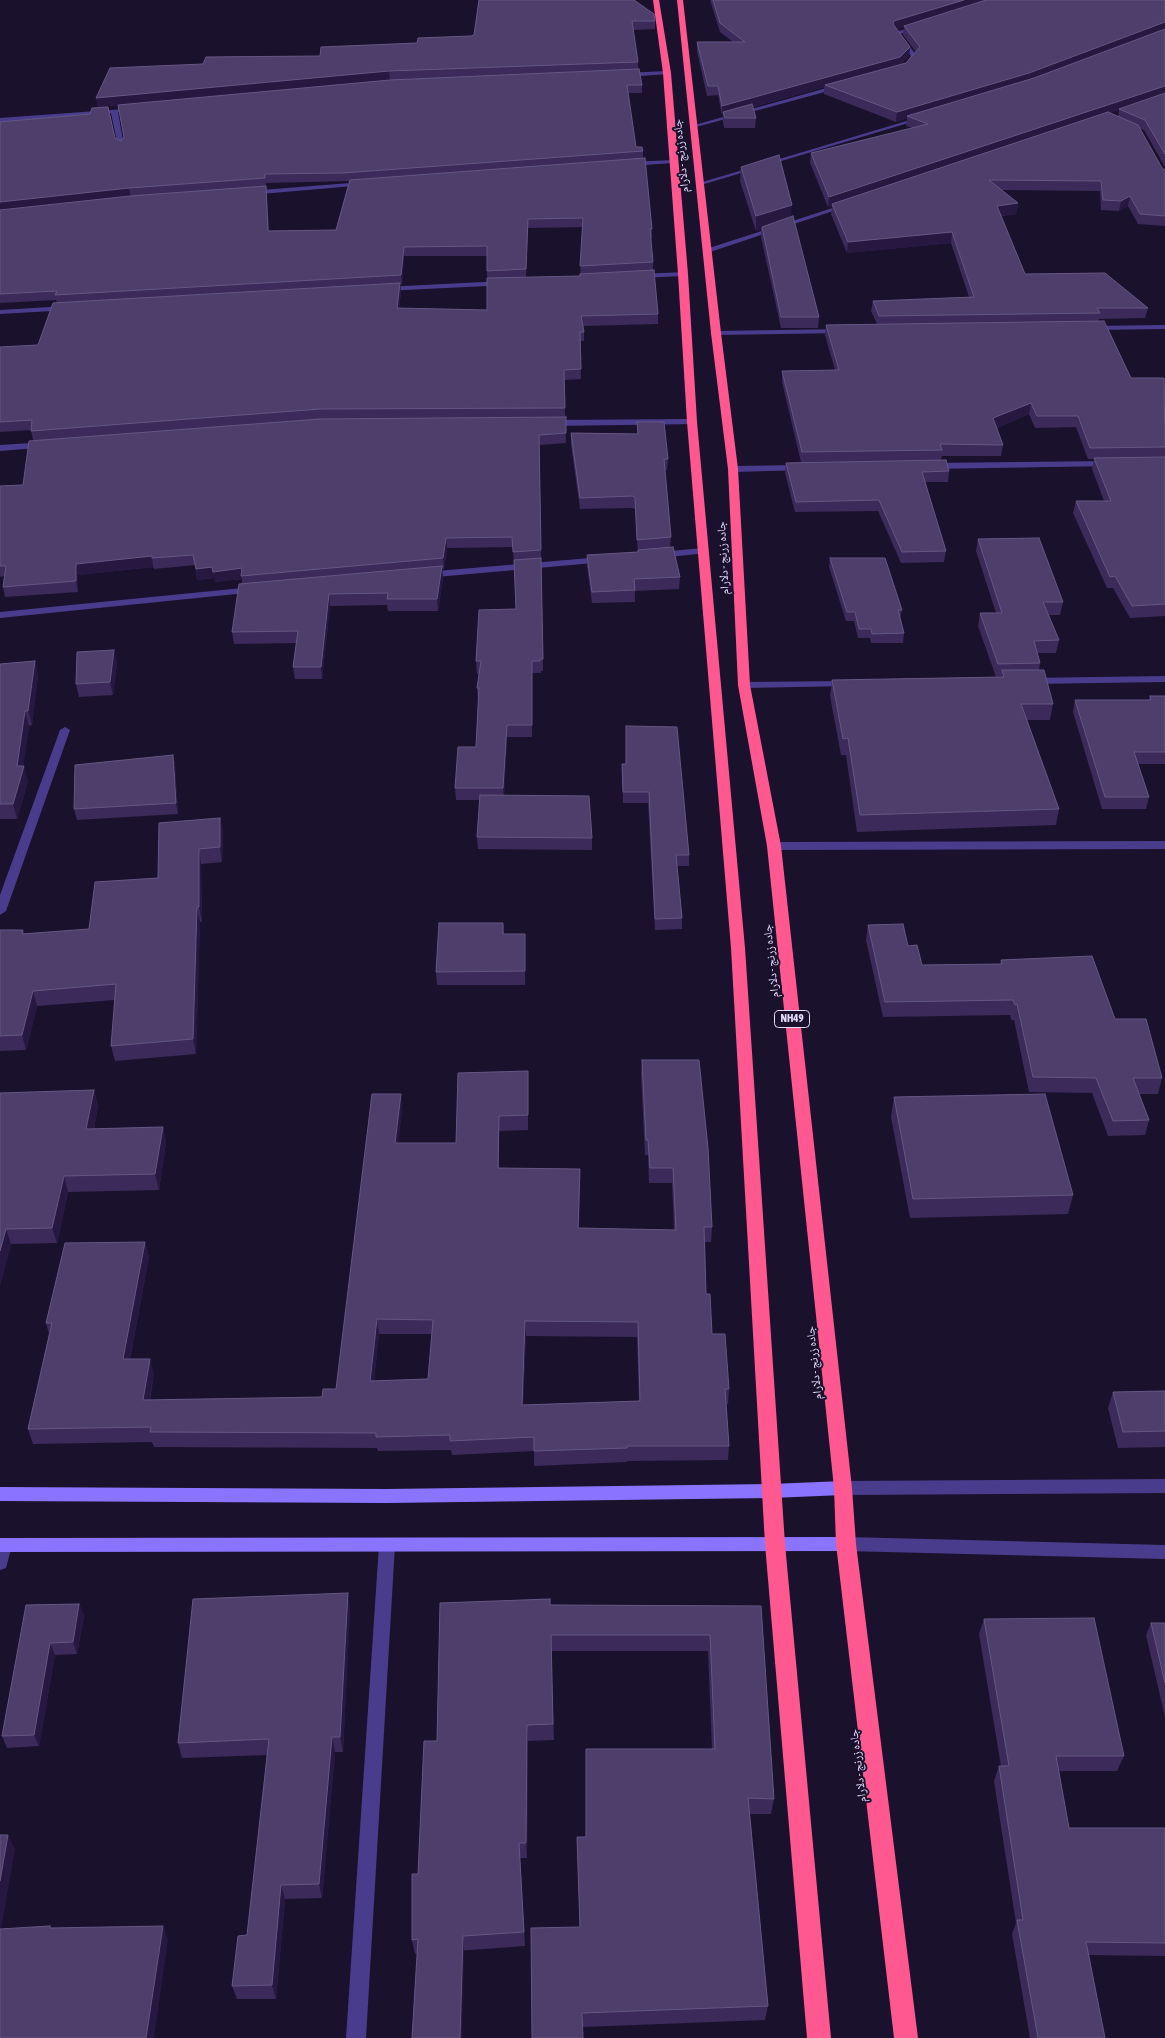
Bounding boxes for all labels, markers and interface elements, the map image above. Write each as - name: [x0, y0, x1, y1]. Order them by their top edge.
- street label: جاده زرنج - دلارام: [670, 119, 692, 193]
- street label: جاده زرنج - دلارام: [714, 521, 732, 595]
- street label: جاده زرنج - دلارام: [760, 924, 782, 998]
- road number: NH49: [774, 1011, 810, 1028]
- street label: جاده زرنج - دلارام: [803, 1326, 825, 1400]
- street label: جاده زرنج - دلارام: [846, 1729, 870, 1803]

